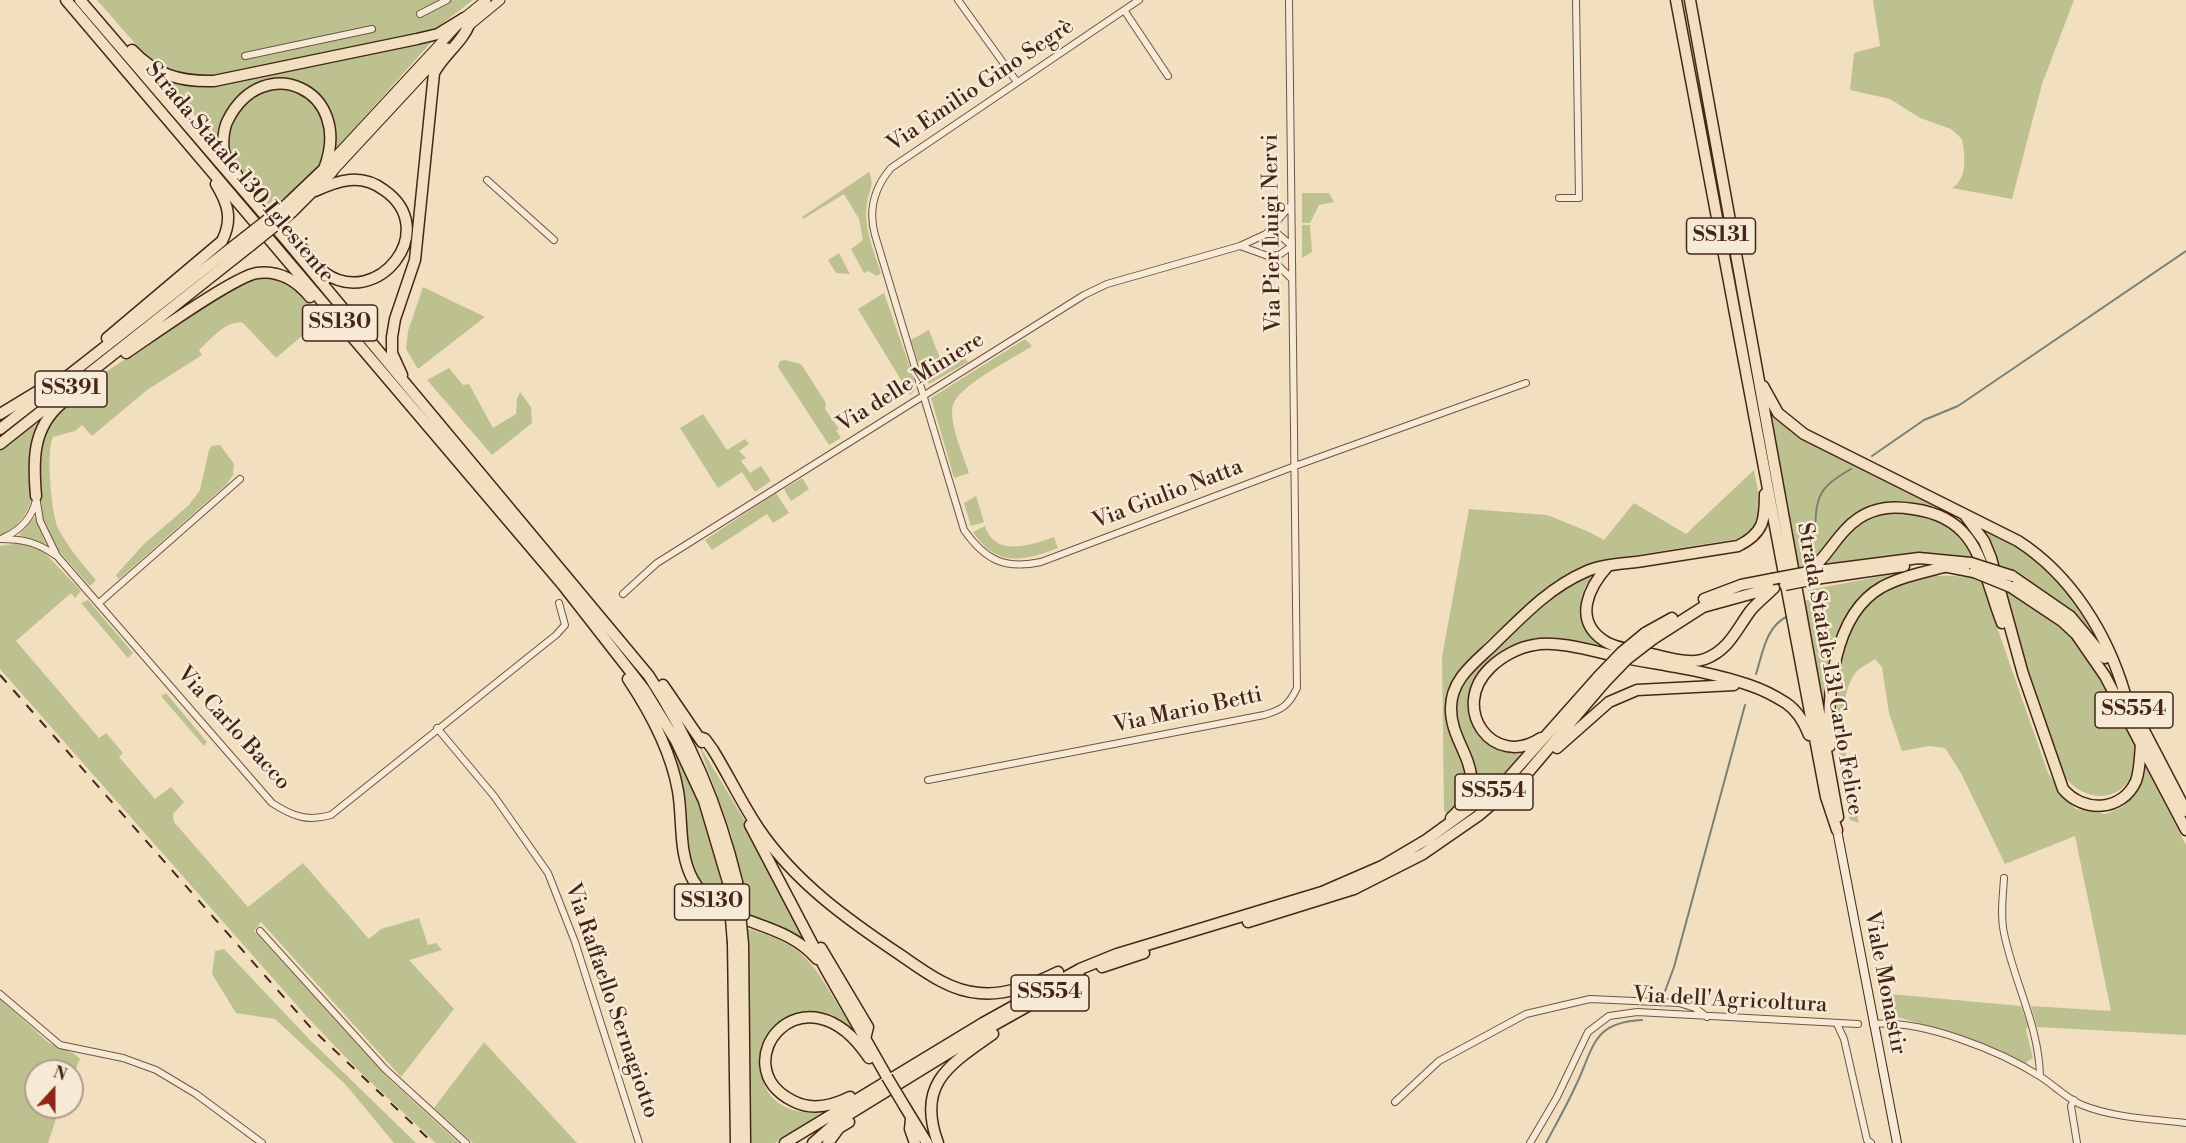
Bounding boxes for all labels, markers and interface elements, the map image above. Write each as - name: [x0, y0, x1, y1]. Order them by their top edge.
- street label: Via Emilio Gino Segrè: [883, 14, 1079, 158]
- street label: Strada Statale 130 Iglesiente: [139, 57, 339, 289]
- street label: Via Pier Luigi Nervi: [1258, 134, 1288, 332]
- road number: SS131: [1686, 218, 1756, 254]
- road number: SS130: [302, 305, 378, 341]
- street label: Via delle Miniere: [833, 327, 989, 439]
- road number: SS391: [35, 371, 107, 407]
- street label: Via Giulio Natta: [1089, 454, 1247, 536]
- street label: Strada Statale 131 Carlo Felice: [1790, 521, 1868, 817]
- street label: Via Carlo Bacco: [171, 662, 295, 796]
- street label: Via Mario Betti: [1111, 682, 1265, 740]
- road number: SS554: [2095, 692, 2173, 728]
- road number: SS554: [1455, 774, 1533, 810]
- street label: Via Raffaello Sernagiotto: [558, 880, 664, 1122]
- road number: SS130: [674, 884, 750, 920]
- street label: Viale Monastir: [1857, 909, 1911, 1057]
- road number: SS554: [1011, 975, 1089, 1011]
- street label: Via dell'Agricoltura: [1632, 983, 1828, 1019]
- north arrow: [24, 1059, 84, 1119]
- text: N: [50, 1062, 69, 1086]

